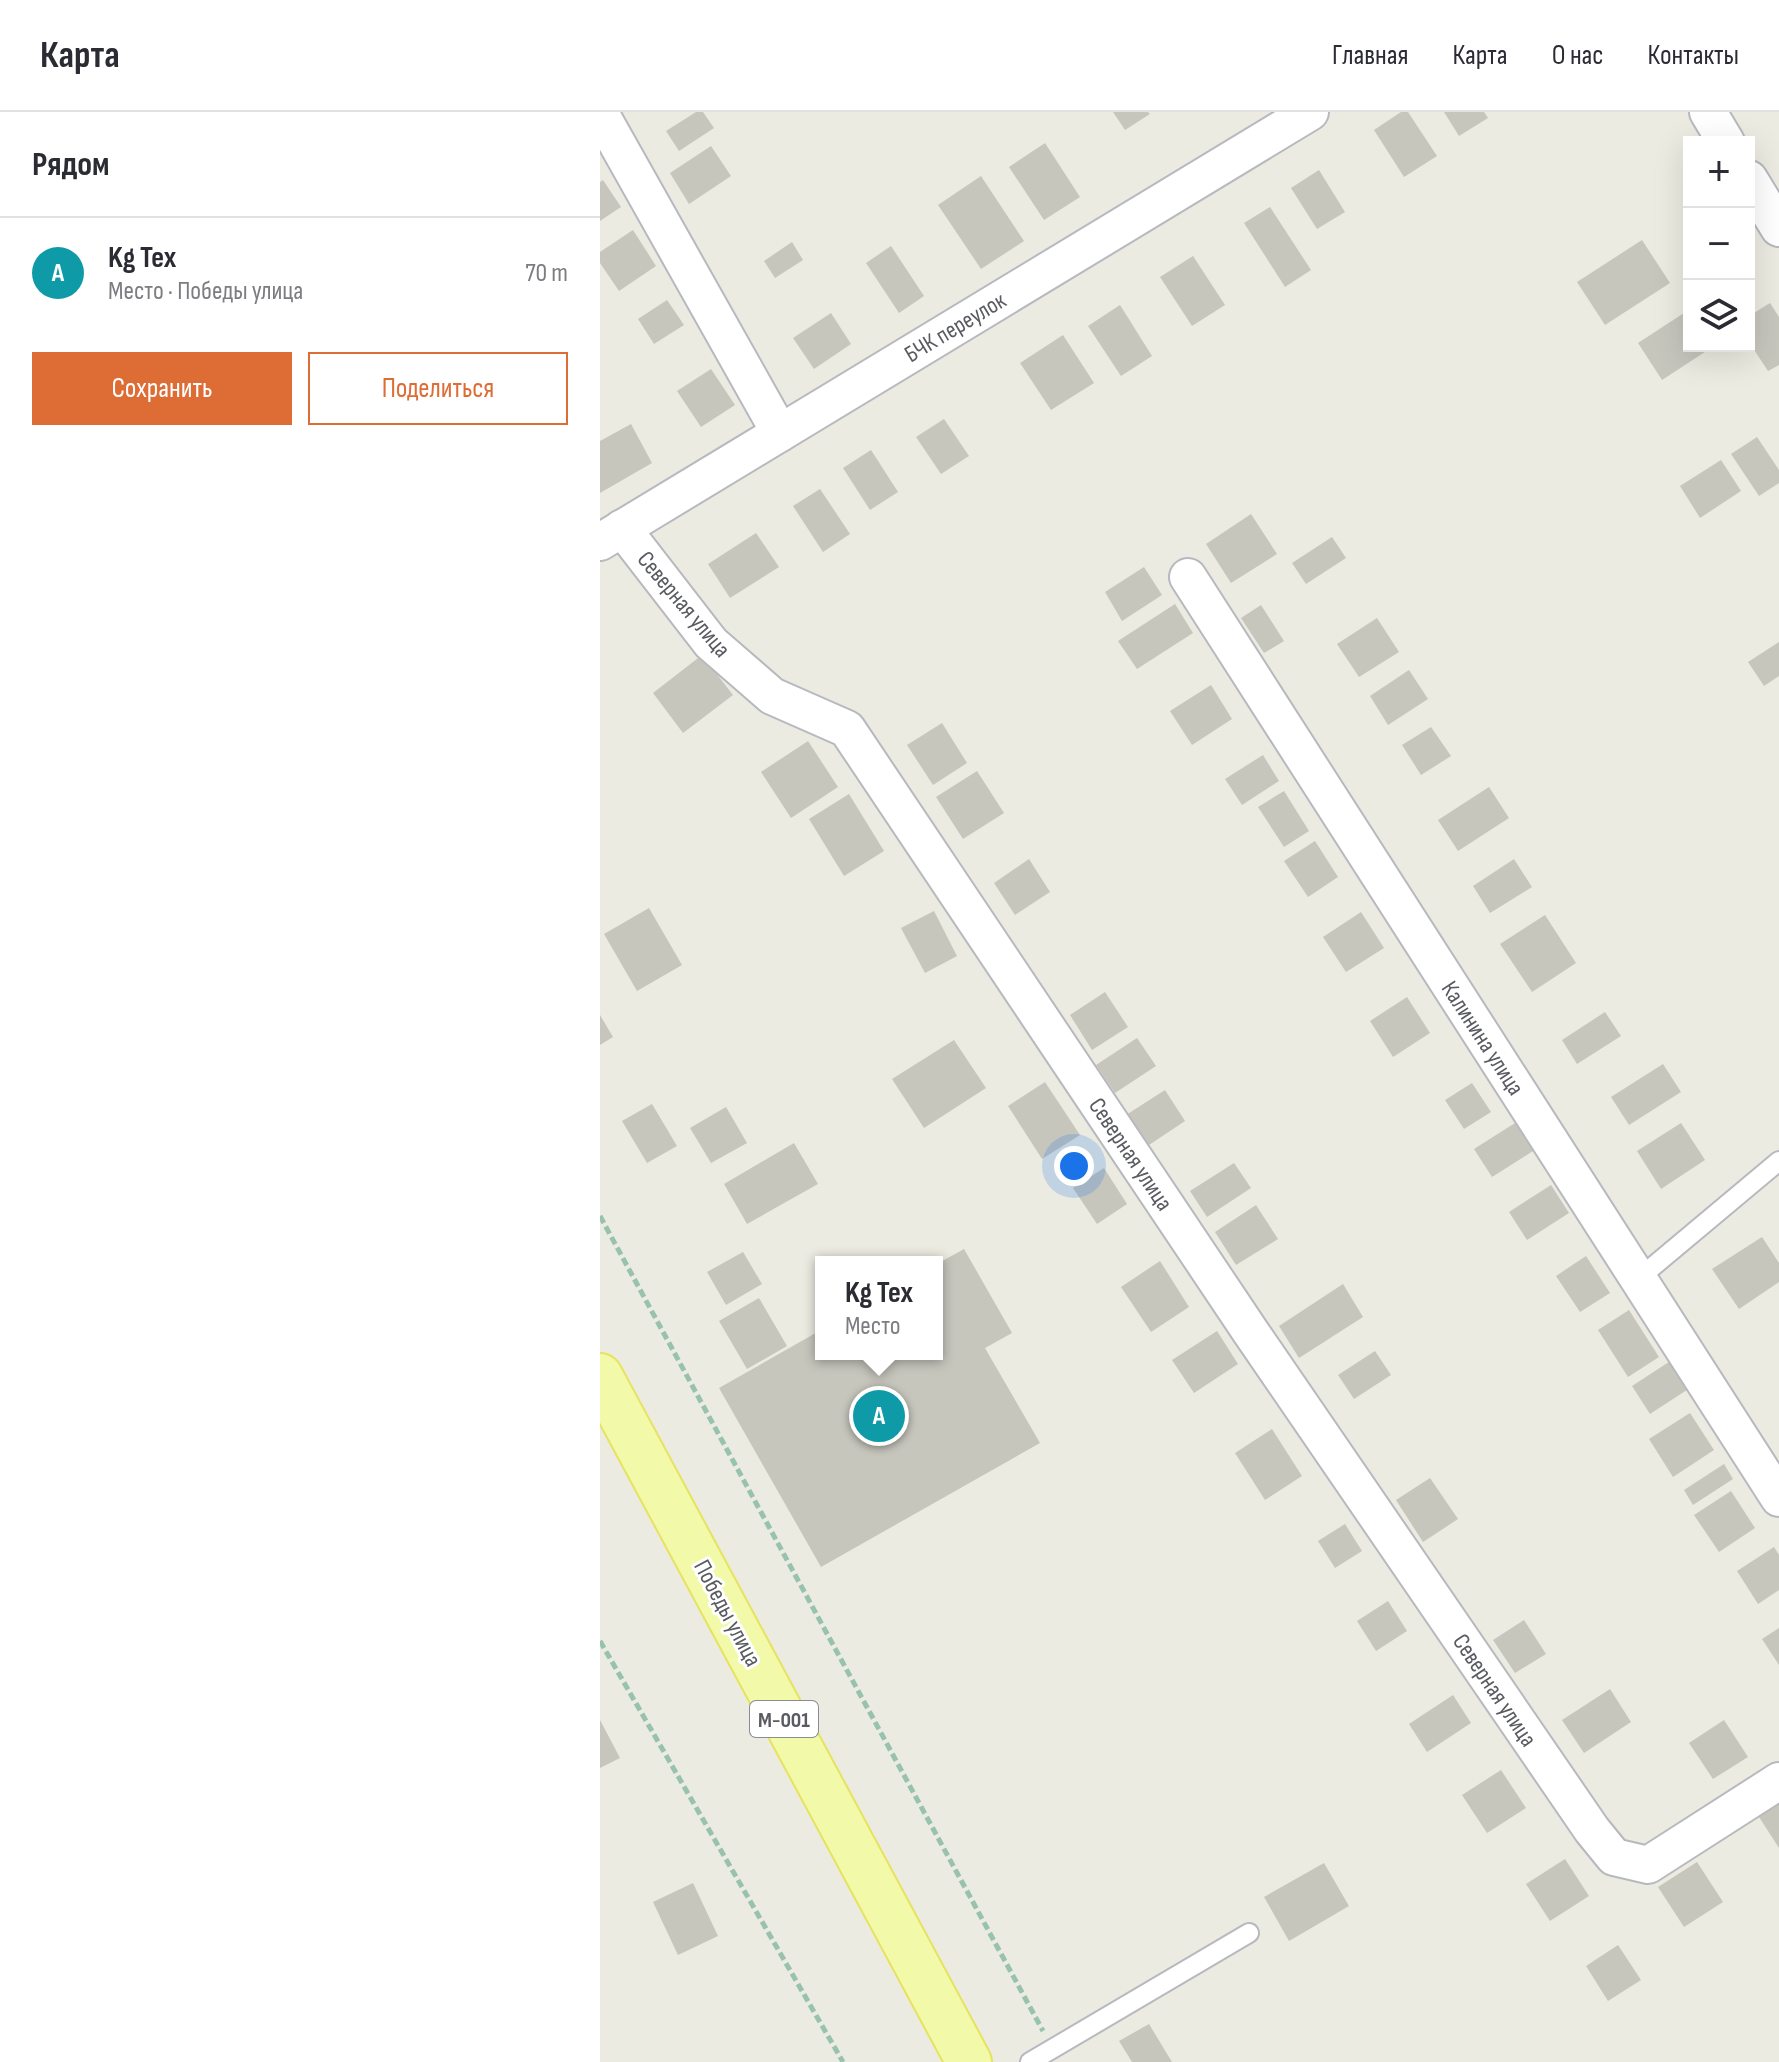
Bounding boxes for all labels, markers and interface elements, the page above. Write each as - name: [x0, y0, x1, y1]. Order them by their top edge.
- text: Карта: [40, 33, 120, 78]
- text: Главная: [1332, 39, 1408, 72]
- text: Карта: [1452, 39, 1508, 72]
- text: О нас: [1552, 39, 1604, 72]
- text: Контакты: [1648, 39, 1739, 72]
- map controls: [1683, 136, 1755, 352]
- button: +: [1683, 136, 1755, 208]
- text: Рядом: [32, 144, 110, 185]
- button: −: [1683, 208, 1755, 280]
- text: Kg Tex: [108, 240, 176, 276]
- text: A: [52, 258, 64, 289]
- text: 70 m: [525, 258, 568, 289]
- text: Место · Победы улица: [108, 276, 303, 307]
- button: layers: [1683, 280, 1755, 352]
- street label: БЧК переулок: [899, 285, 1012, 369]
- button: Сохранить: [32, 352, 292, 425]
- button: Поделиться: [308, 352, 568, 425]
- street label: Северная улица: [631, 545, 736, 663]
- street label: Калинина улица: [1435, 976, 1530, 1101]
- street label: Северная улица: [1082, 1092, 1179, 1216]
- your location: [1054, 1146, 1094, 1186]
- popup: [815, 1256, 943, 1360]
- text: Kg Tex: [845, 1275, 913, 1311]
- text: Место: [845, 1311, 901, 1342]
- pin: A: [853, 1386, 905, 1446]
- street label: Победы улица: [687, 1555, 768, 1671]
- street label: Северная улица: [1446, 1628, 1543, 1752]
- road number: М-001: [750, 1701, 818, 1737]

